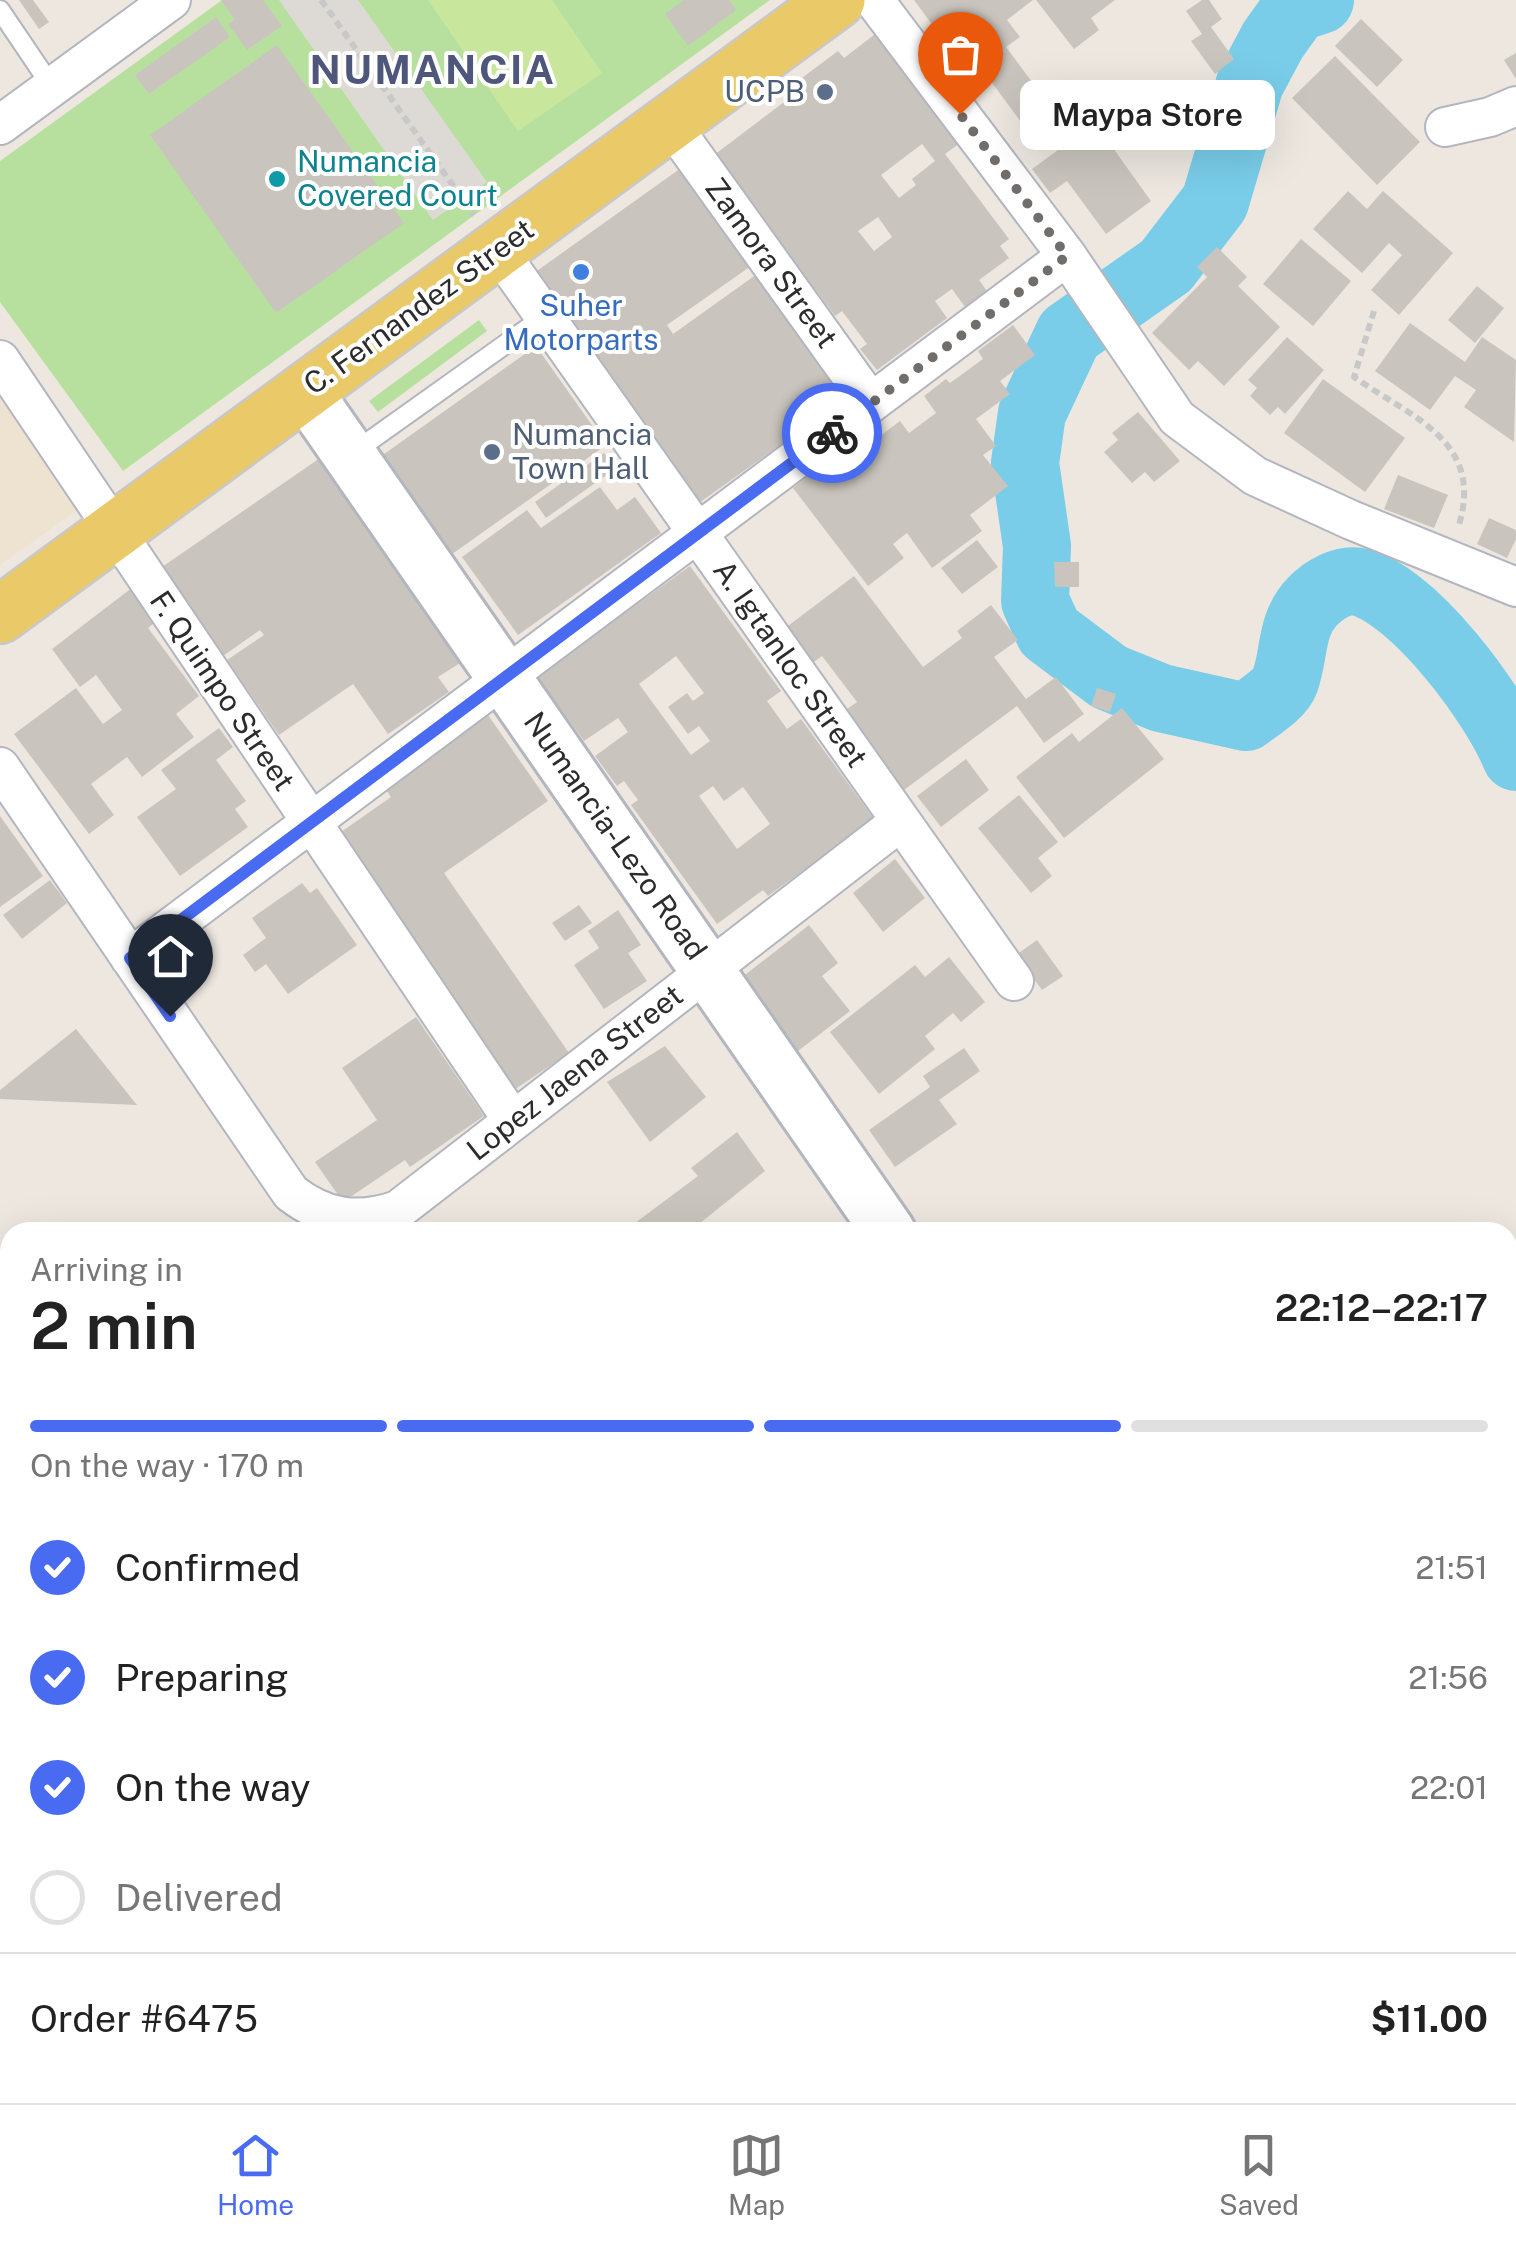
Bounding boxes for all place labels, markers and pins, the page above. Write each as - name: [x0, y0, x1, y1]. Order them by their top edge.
- pin: [918, 12, 1003, 115]
- place label: UCPB: [724, 73, 805, 109]
- callout: Maypa Store: [1020, 79, 1275, 149]
- marker: UCPB: [814, 81, 836, 103]
- place label: Numancia Covered Court: [297, 143, 498, 213]
- marker: Numancia Covered Court: [266, 168, 288, 190]
- marker: Suher Motorparts: [570, 261, 592, 283]
- place label: Suher Motorparts: [504, 287, 658, 357]
- place label: Numancia Town Hall: [512, 416, 652, 486]
- marker: Numancia Town Hall: [481, 441, 503, 463]
- pin: [128, 914, 213, 1017]

